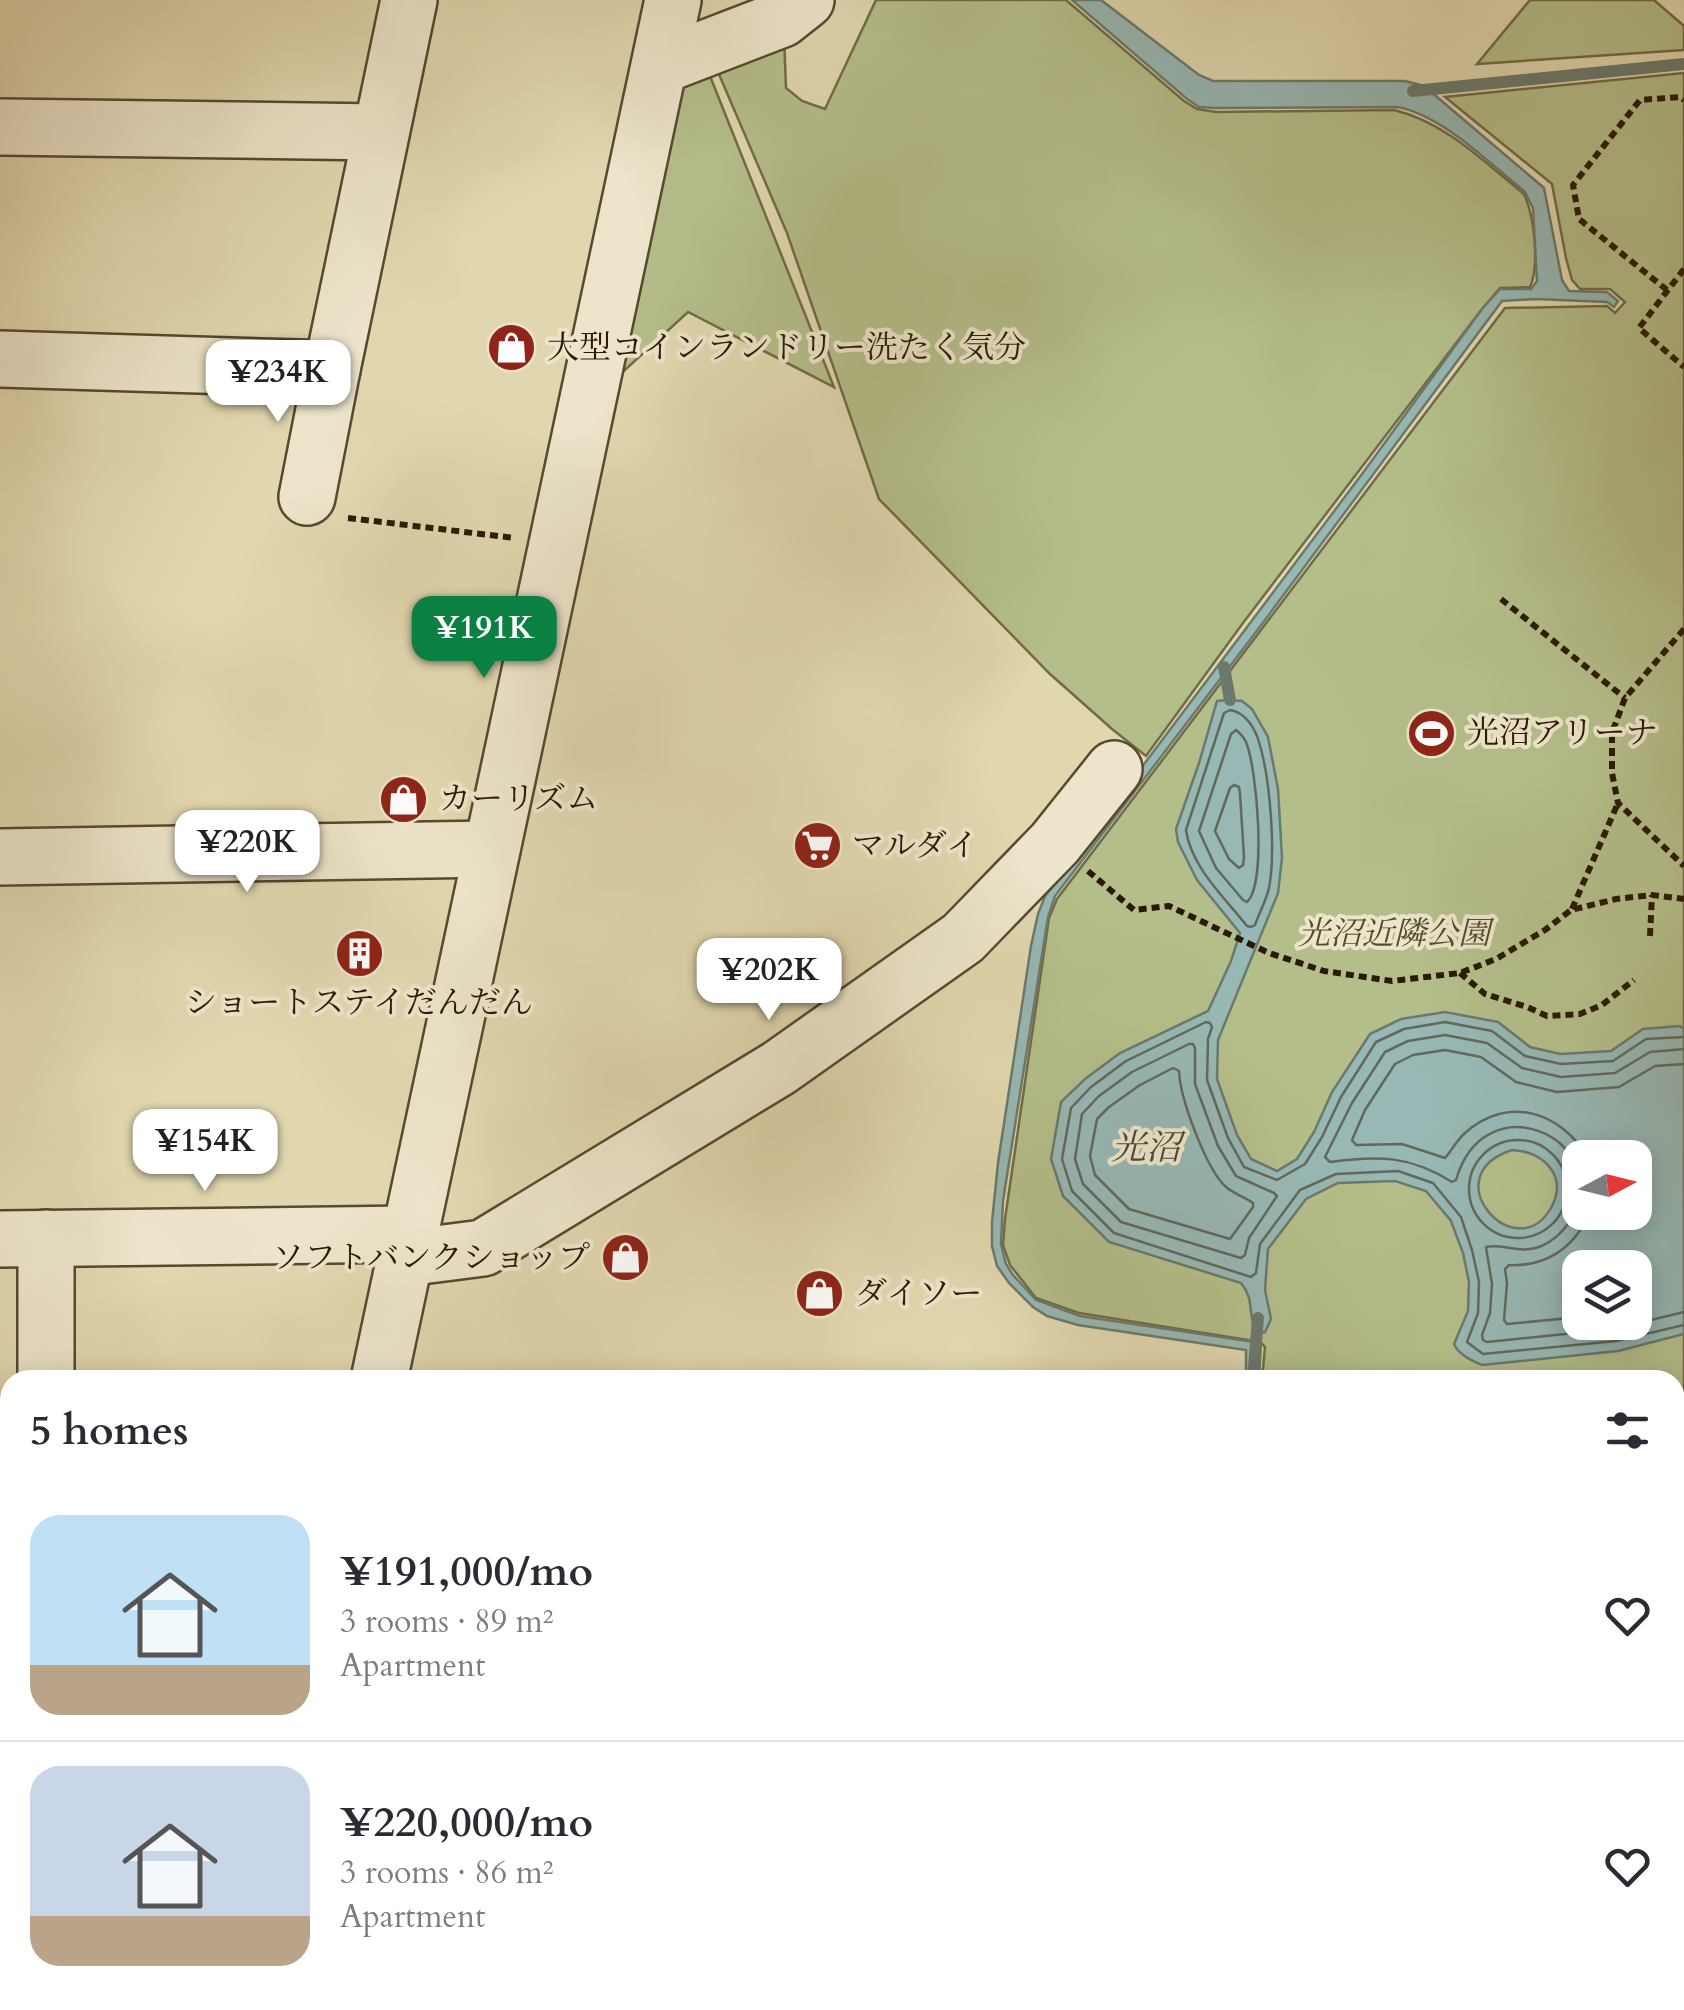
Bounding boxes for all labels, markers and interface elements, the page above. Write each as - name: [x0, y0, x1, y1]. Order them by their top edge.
- shop icon: 大型コインランドリー洗たく気分: [486, 322, 538, 374]
- place label: 大型コインランドリー洗たく気分: [547, 326, 1026, 370]
- pin: ¥234K: [208, 340, 348, 425]
- text: ¥234K: [228, 350, 328, 394]
- pin: ¥191K: [414, 596, 554, 681]
- text: ¥191K: [434, 606, 534, 650]
- sports icon: 光沼アリーナ: [1406, 707, 1458, 759]
- place label: 光沼アリーナ: [1467, 711, 1658, 755]
- shop icon: カーリズム: [378, 773, 430, 825]
- place label: カーリズム: [439, 777, 598, 821]
- pin: ¥220K: [177, 810, 317, 895]
- text: ¥220K: [197, 820, 297, 864]
- supermarket icon: マルダイ: [791, 820, 843, 872]
- place label: マルダイ: [852, 824, 978, 868]
- park label: 光沼近隣公園: [1298, 912, 1495, 956]
- building icon: ショートステイだんだん: [333, 927, 385, 979]
- pin: ¥202K: [699, 938, 839, 1023]
- text: ¥202K: [719, 948, 819, 992]
- place label: ショートステイだんだん: [185, 981, 533, 1025]
- pin: ¥154K: [135, 1109, 275, 1194]
- text: ¥154K: [155, 1119, 255, 1163]
- water label: 光沼: [1111, 1124, 1186, 1172]
- north arrow: [1562, 1140, 1652, 1230]
- map controls: [1562, 1140, 1652, 1340]
- shop icon: ソフトバンクショップ: [599, 1232, 651, 1284]
- place label: ソフトバンクショップ: [272, 1236, 590, 1280]
- button: layers: [1562, 1250, 1652, 1340]
- shop icon: ダイソー: [794, 1268, 846, 1320]
- place label: ダイソー: [855, 1272, 982, 1316]
- text: 5 homes: [30, 1402, 188, 1459]
- icon: filters: [1600, 1403, 1655, 1458]
- text: ¥191,000/mo: [340, 1543, 593, 1600]
- icon: home: [110, 1555, 230, 1675]
- icon: heart: [1600, 1588, 1655, 1643]
- text: 3 rooms · 89 m²: [340, 1600, 553, 1644]
- text: Apartment: [340, 1644, 485, 1688]
- text: ¥220,000/mo: [340, 1794, 593, 1851]
- icon: home: [110, 1806, 230, 1926]
- icon: heart: [1600, 1839, 1655, 1894]
- text: 3 rooms · 86 m²: [340, 1851, 553, 1895]
- text: Apartment: [340, 1895, 485, 1939]

